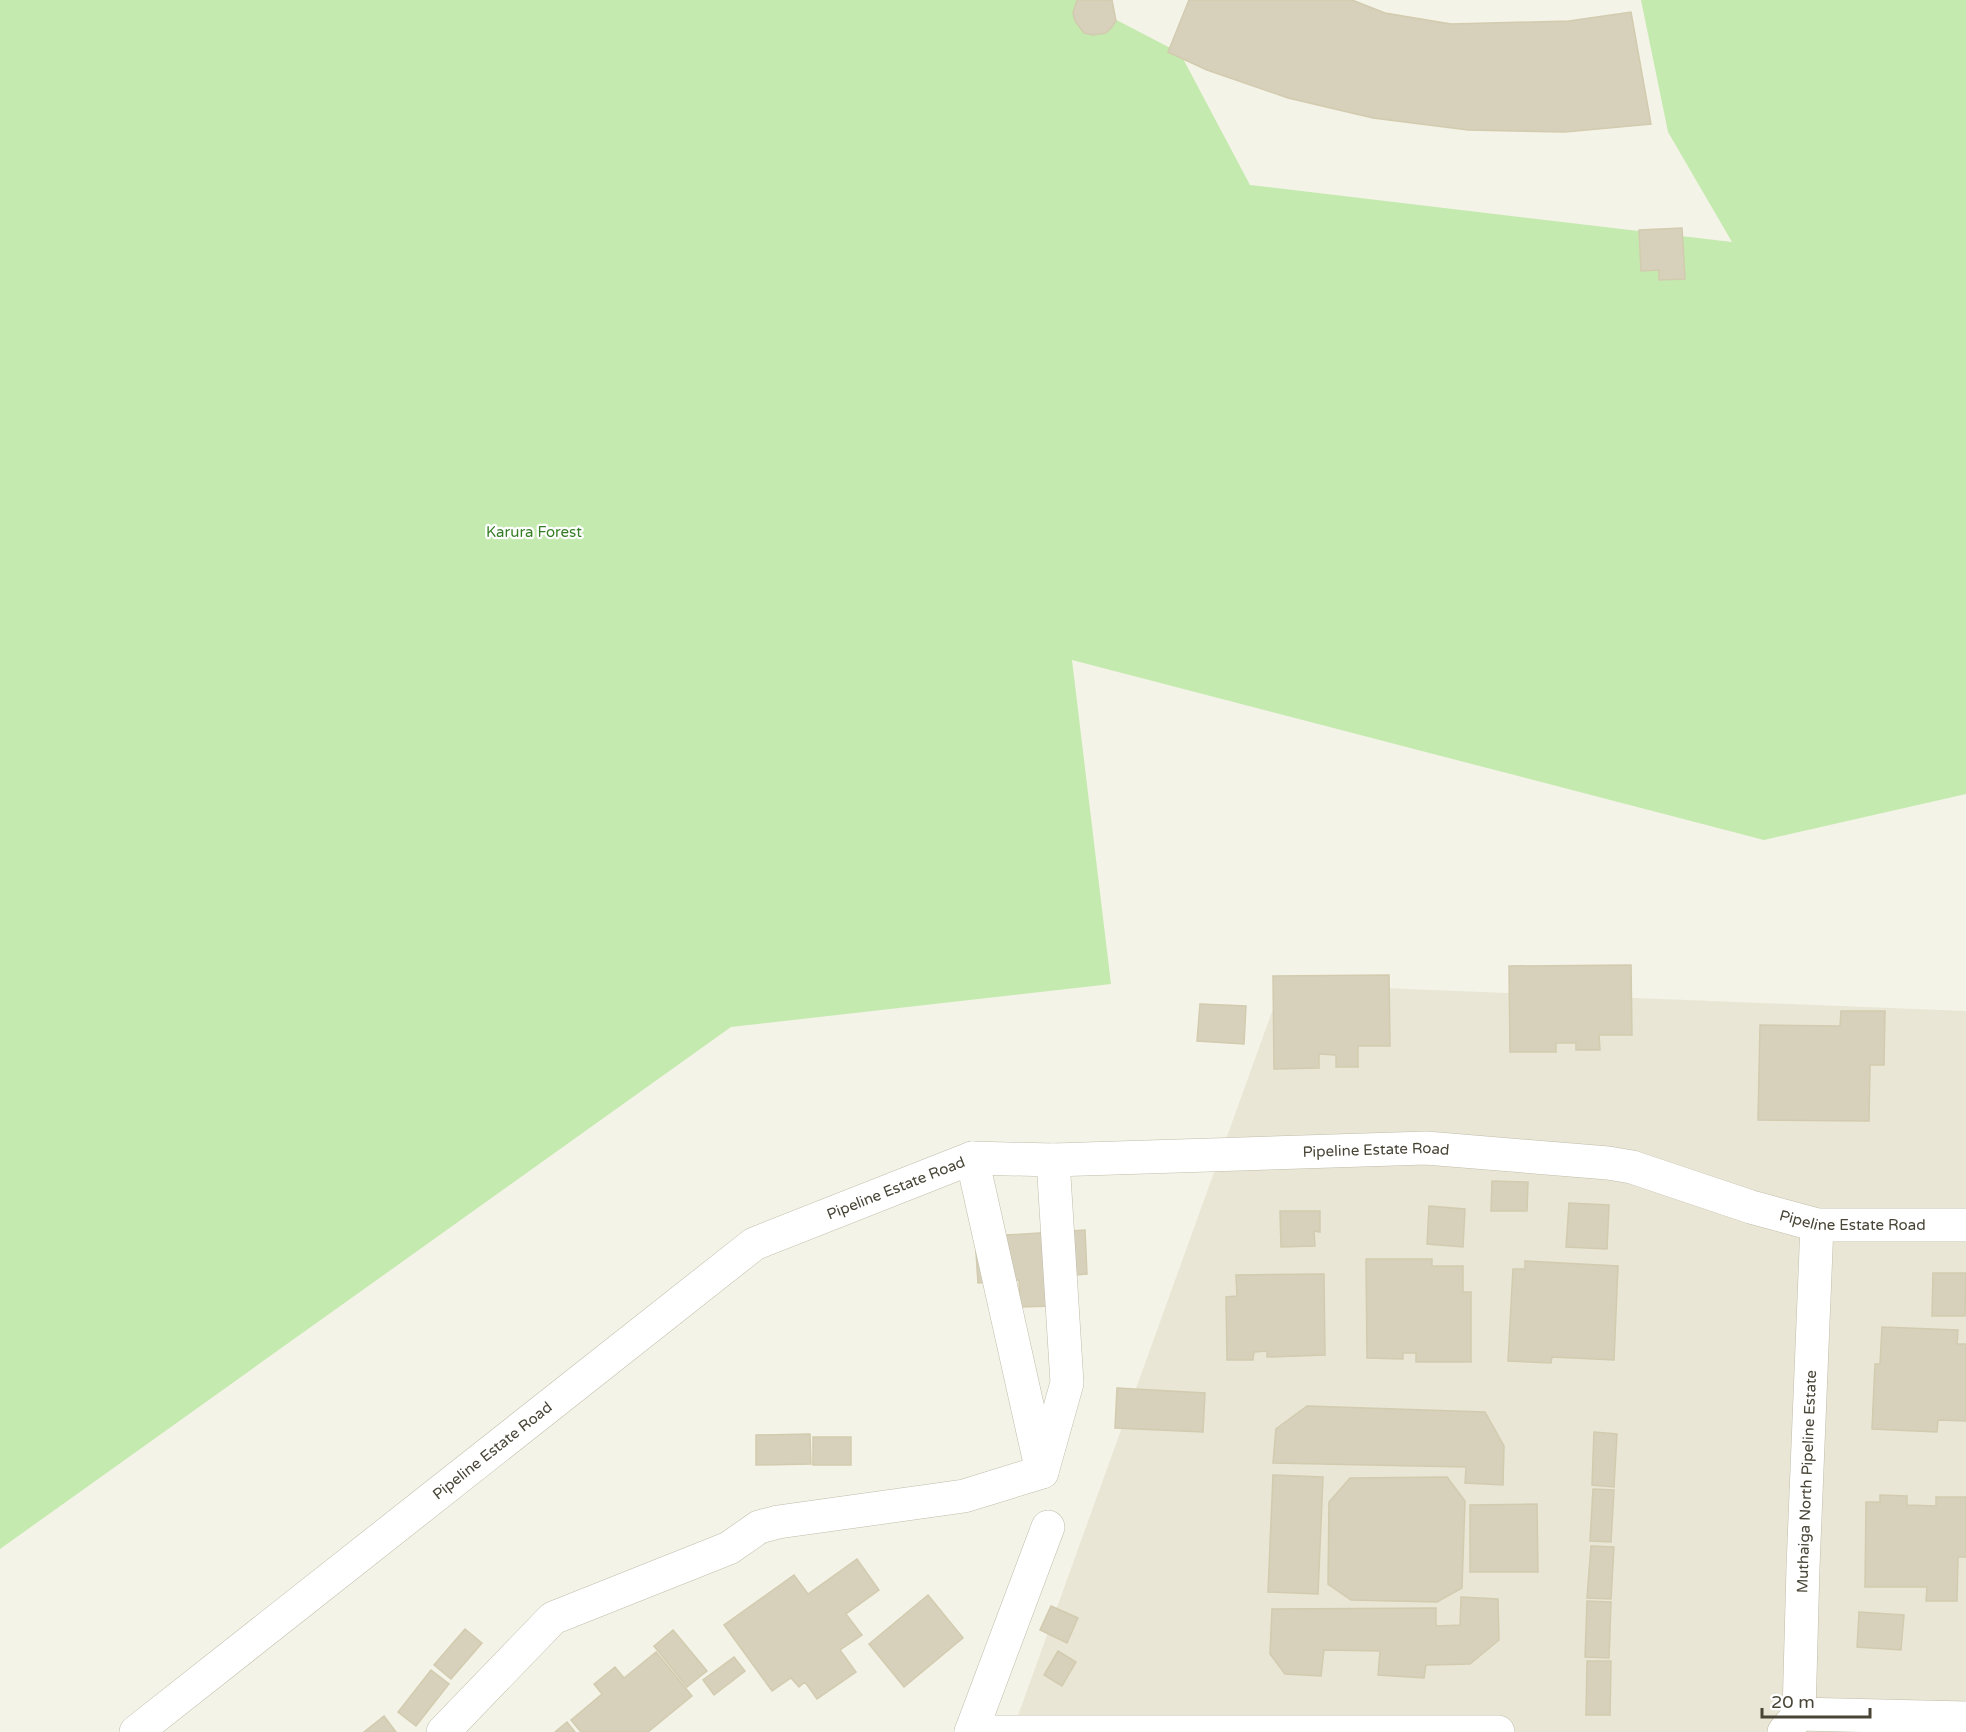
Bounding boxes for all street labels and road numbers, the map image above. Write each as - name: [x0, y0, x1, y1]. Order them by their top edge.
- street label: Pipeline Estate Road: [1302, 1139, 1450, 1161]
- street label: Pipeline Estate Road: [824, 1153, 968, 1223]
- street label: Pipeline Estate Road: [1778, 1206, 1926, 1234]
- street label: Muthaiga North Pipeline Estate: [1793, 1370, 1820, 1593]
- street label: Pipeline Estate Road: [429, 1398, 556, 1503]

